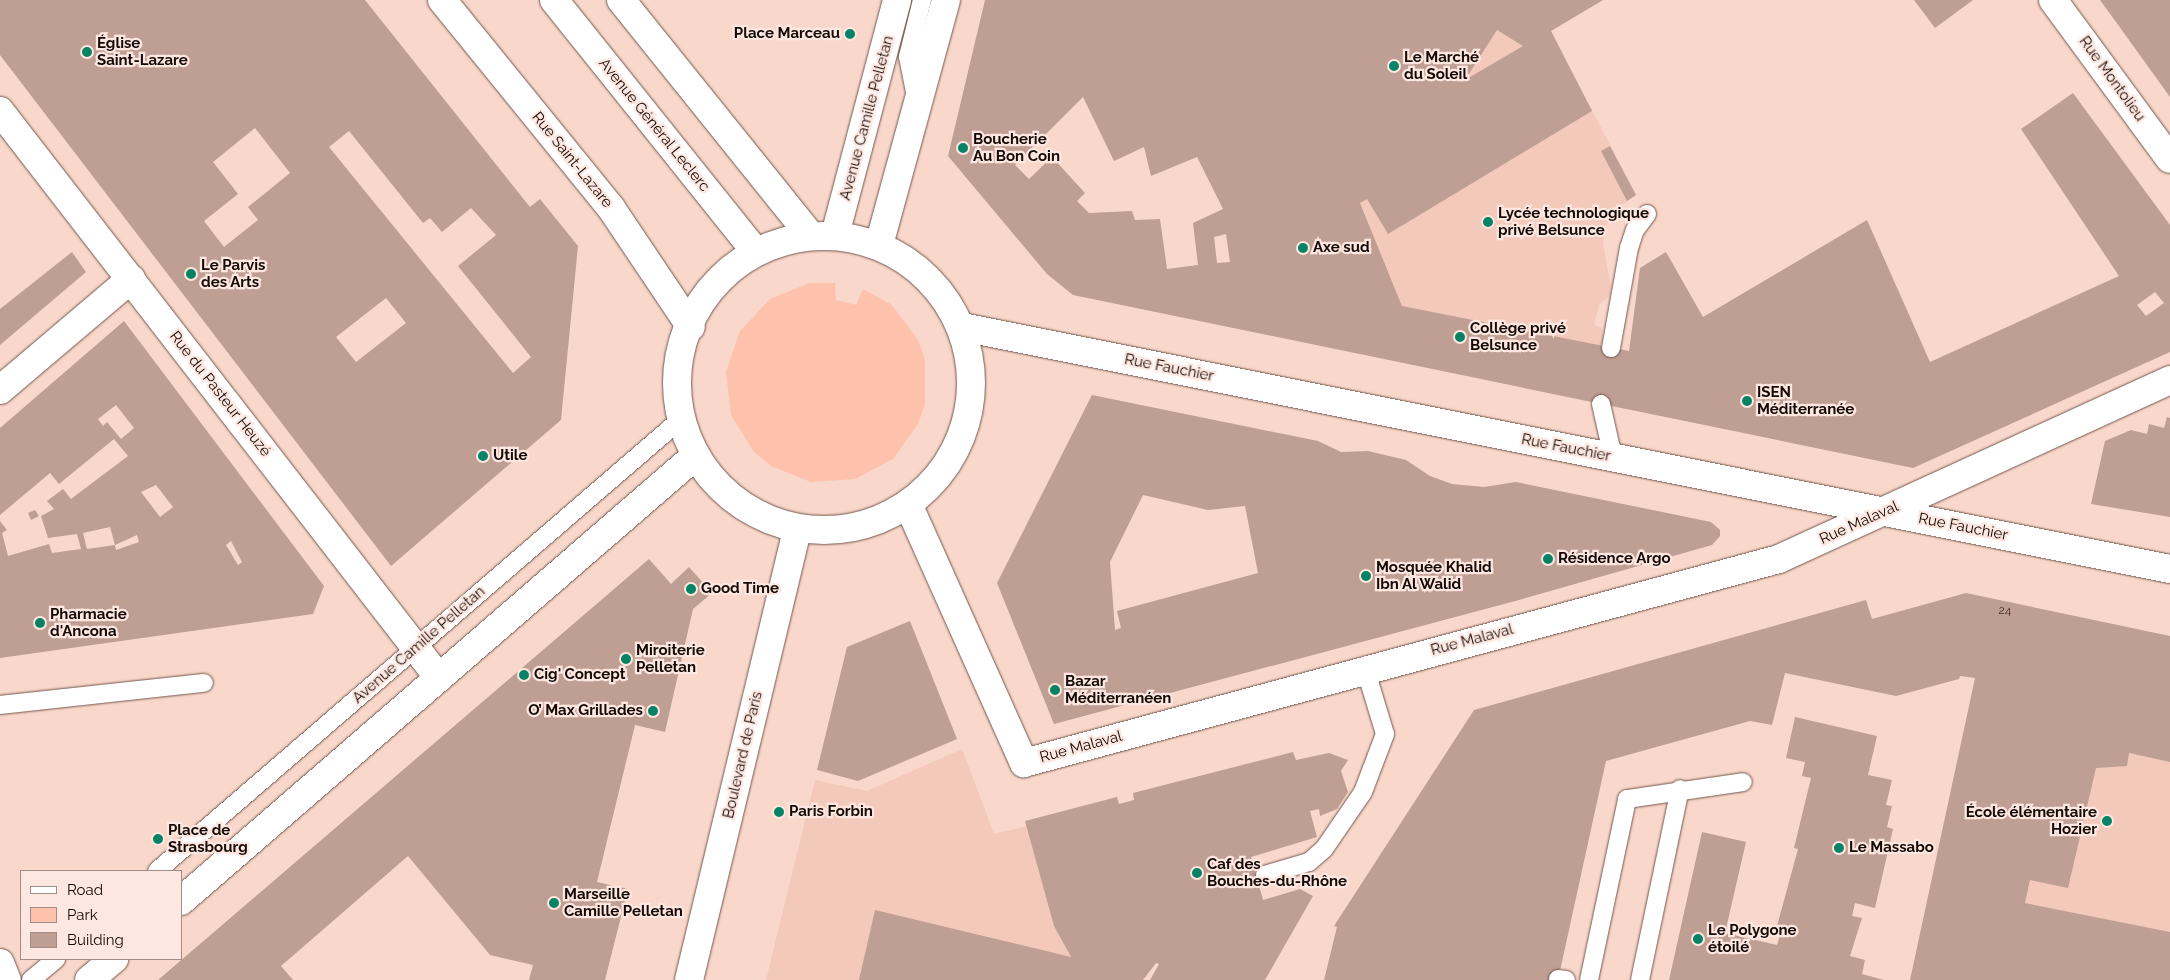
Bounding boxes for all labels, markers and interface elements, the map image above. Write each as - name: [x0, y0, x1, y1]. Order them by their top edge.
- place label: Place Marceau: [734, 25, 840, 43]
- marker: Place Marceau: [844, 28, 856, 40]
- street label: Rue Montolieu: [2075, 33, 2149, 125]
- place label: Église Saint-Lazare: [97, 34, 188, 69]
- street label: Avenue Camille Pelletan: [836, 34, 898, 202]
- marker: Église Saint-Lazare: [81, 46, 93, 58]
- place label: Le Marché du Soleil: [1404, 48, 1479, 83]
- street label: Avenue Général Leclerc: [595, 55, 713, 195]
- marker: Le Marché du Soleil: [1388, 60, 1400, 72]
- street label: Rue Saint-Lazare: [528, 108, 616, 212]
- place label: Boucherie Au Bon Coin: [973, 130, 1060, 165]
- marker: Boucherie Au Bon Coin: [957, 142, 969, 154]
- place label: Lycée technologique privé Belsunce: [1498, 204, 1649, 239]
- marker: Lycée technologique privé Belsunce: [1482, 216, 1494, 228]
- place label: Axe sud: [1313, 239, 1370, 257]
- marker: Axe sud: [1297, 242, 1309, 254]
- place label: Le Parvis des Arts: [201, 256, 265, 291]
- marker: Le Parvis des Arts: [185, 268, 197, 280]
- place label: Collège privé Belsunce: [1470, 319, 1566, 354]
- street label: Rue du Pasteur Heuzé: [165, 328, 275, 460]
- marker: Collège privé Belsunce: [1454, 331, 1466, 343]
- street label: Rue Fauchier: [1123, 351, 1215, 385]
- place label: ISEN Méditerranée: [1757, 383, 1854, 418]
- marker: ISEN Méditerranée: [1741, 395, 1753, 407]
- street label: Rue Fauchier: [1520, 431, 1612, 465]
- place label: Utile: [493, 447, 527, 465]
- marker: Utile: [477, 450, 489, 462]
- street label: Rue Malaval: [1817, 498, 1901, 548]
- street label: Rue Fauchier: [1917, 510, 2009, 544]
- place label: Résidence Argo: [1558, 550, 1671, 568]
- marker: Résidence Argo: [1542, 553, 1554, 565]
- place label: Mosquée Khalid Ibn Al Walid: [1376, 558, 1492, 593]
- marker: Mosquée Khalid Ibn Al Walid: [1360, 570, 1372, 582]
- place label: Good Time: [701, 580, 779, 598]
- street label: Avenue Camille Pelletan: [349, 583, 489, 707]
- marker: Good Time: [685, 583, 697, 595]
- house number: 24: [1999, 604, 2011, 618]
- place label: Pharmacie d'Ancona: [50, 605, 127, 640]
- marker: Pharmacie d'Ancona: [34, 617, 46, 629]
- street label: Rue Malaval: [1429, 620, 1515, 660]
- place label: Miroiterie Pelletan: [636, 641, 705, 676]
- marker: Miroiterie Pelletan: [620, 653, 632, 665]
- place label: Cig' Concept: [534, 666, 626, 684]
- marker: Cig' Concept: [518, 669, 530, 681]
- place label: Bazar Méditerranéen: [1065, 672, 1171, 707]
- marker: Bazar Méditerranéen: [1049, 684, 1061, 696]
- street label: Boulevard de Paris: [720, 690, 766, 820]
- place label: O’ Max Grillades: [528, 702, 643, 720]
- marker: O’ Max Grillades: [647, 705, 659, 717]
- street label: Rue Malaval: [1038, 727, 1124, 767]
- place label: Paris Forbin: [789, 803, 873, 821]
- place label: École élémentaire Hozier: [1966, 803, 2097, 838]
- marker: Paris Forbin: [773, 806, 785, 818]
- marker: École élémentaire Hozier: [2101, 815, 2113, 827]
- place label: Place de Strasbourg: [168, 821, 248, 856]
- marker: Place de Strasbourg: [152, 833, 164, 845]
- place label: Le Massabo: [1849, 839, 1934, 857]
- marker: Le Massabo: [1833, 842, 1845, 854]
- place label: Caf des Bouches-du-Rhône: [1207, 855, 1347, 890]
- marker: Caf des Bouches-du-Rhône: [1191, 867, 1203, 879]
- legend: [20, 870, 182, 960]
- text: Road: [67, 881, 103, 899]
- place label: Marseille Camille Pelletan: [564, 885, 683, 920]
- marker: Marseille Camille Pelletan: [548, 897, 560, 909]
- text: Park: [67, 906, 98, 924]
- place label: Le Polygone étoilé: [1708, 921, 1797, 956]
- text: Building: [67, 931, 124, 949]
- marker: Le Polygone étoilé: [1692, 933, 1704, 945]

